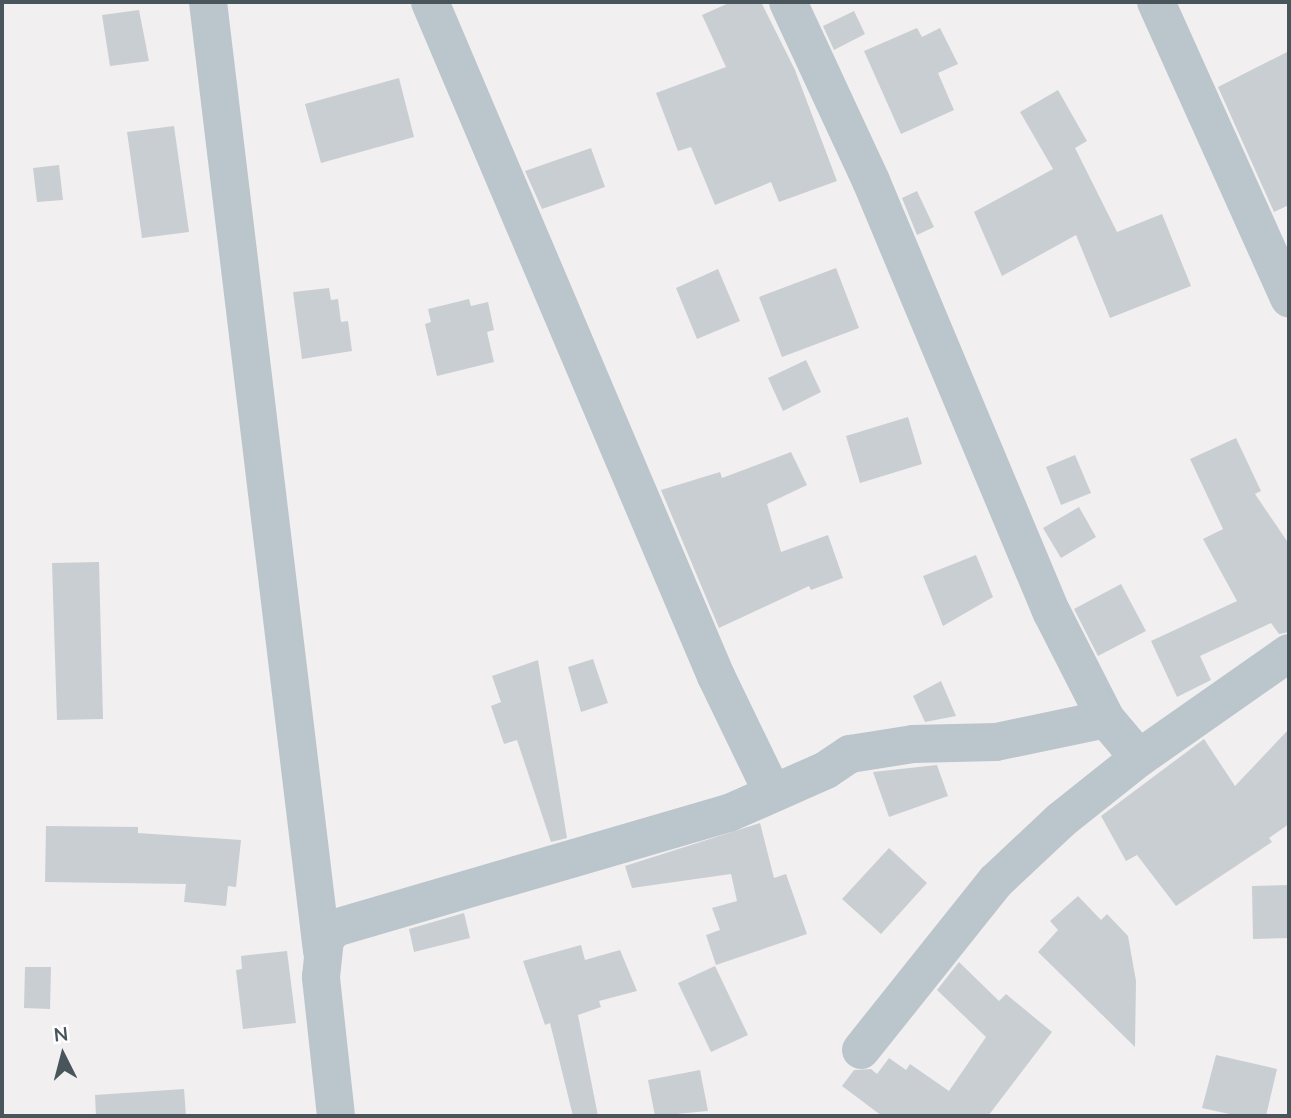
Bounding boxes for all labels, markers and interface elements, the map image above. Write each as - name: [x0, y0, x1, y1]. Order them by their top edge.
- north arrow: [28, 1020, 98, 1090]
- text: N: [52, 1021, 69, 1047]

